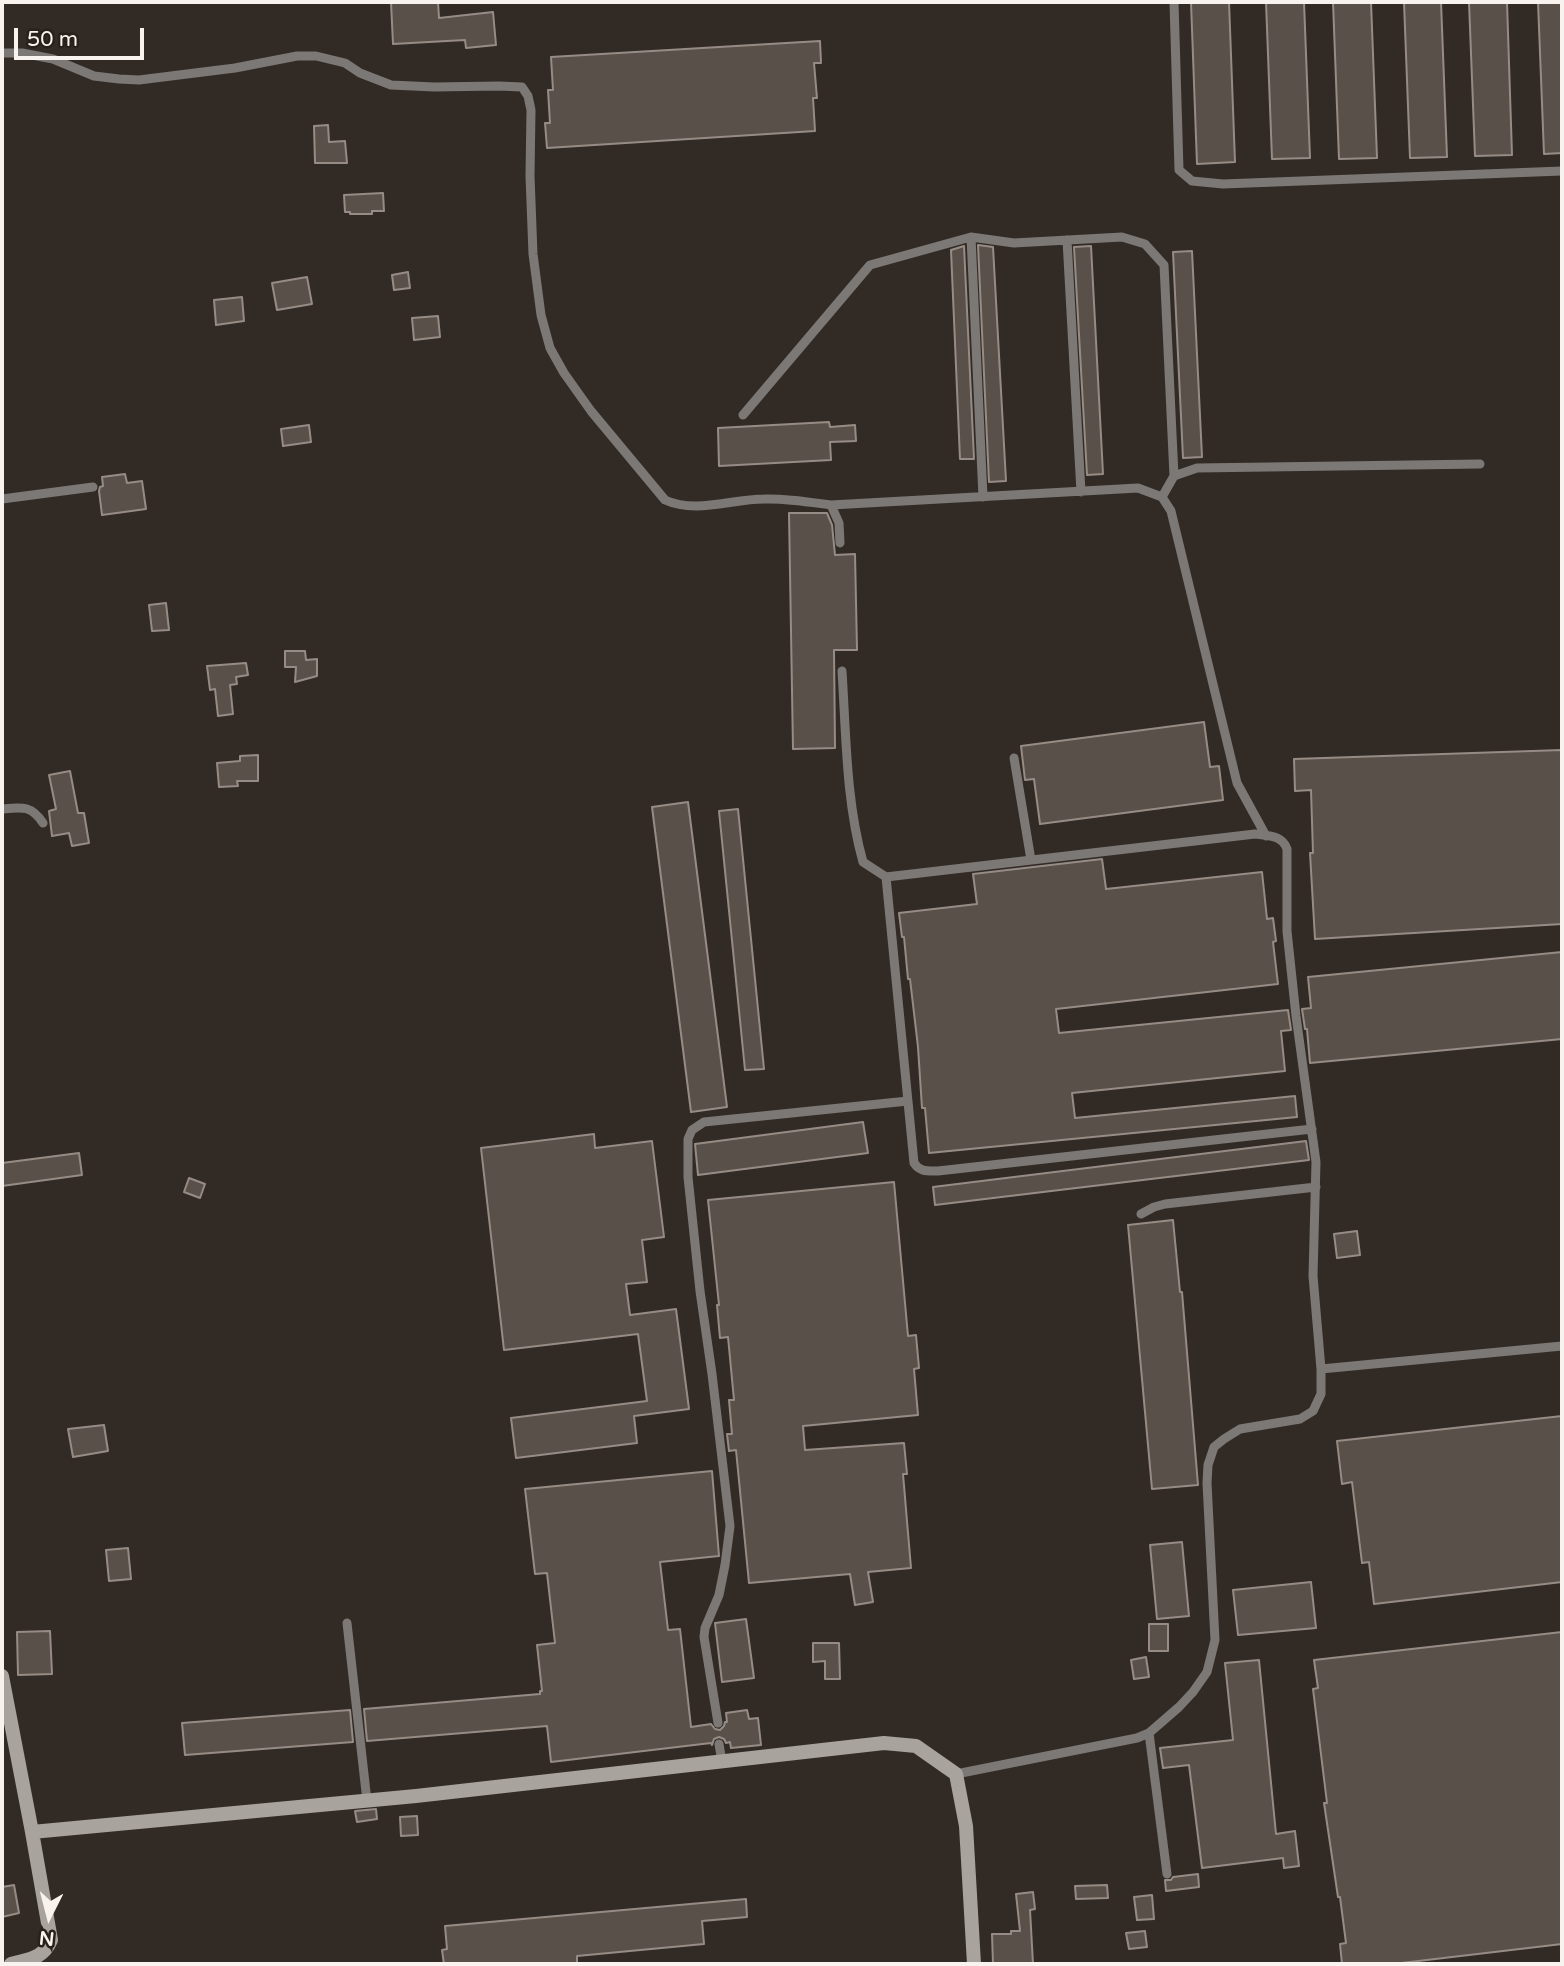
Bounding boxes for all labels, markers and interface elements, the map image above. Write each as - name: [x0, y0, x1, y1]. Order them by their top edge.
- scale bar: [18, 14, 147, 58]
- text: 50 m: [27, 27, 78, 52]
- north arrow: [14, 1882, 84, 1952]
- text: N: [38, 1926, 56, 1950]

